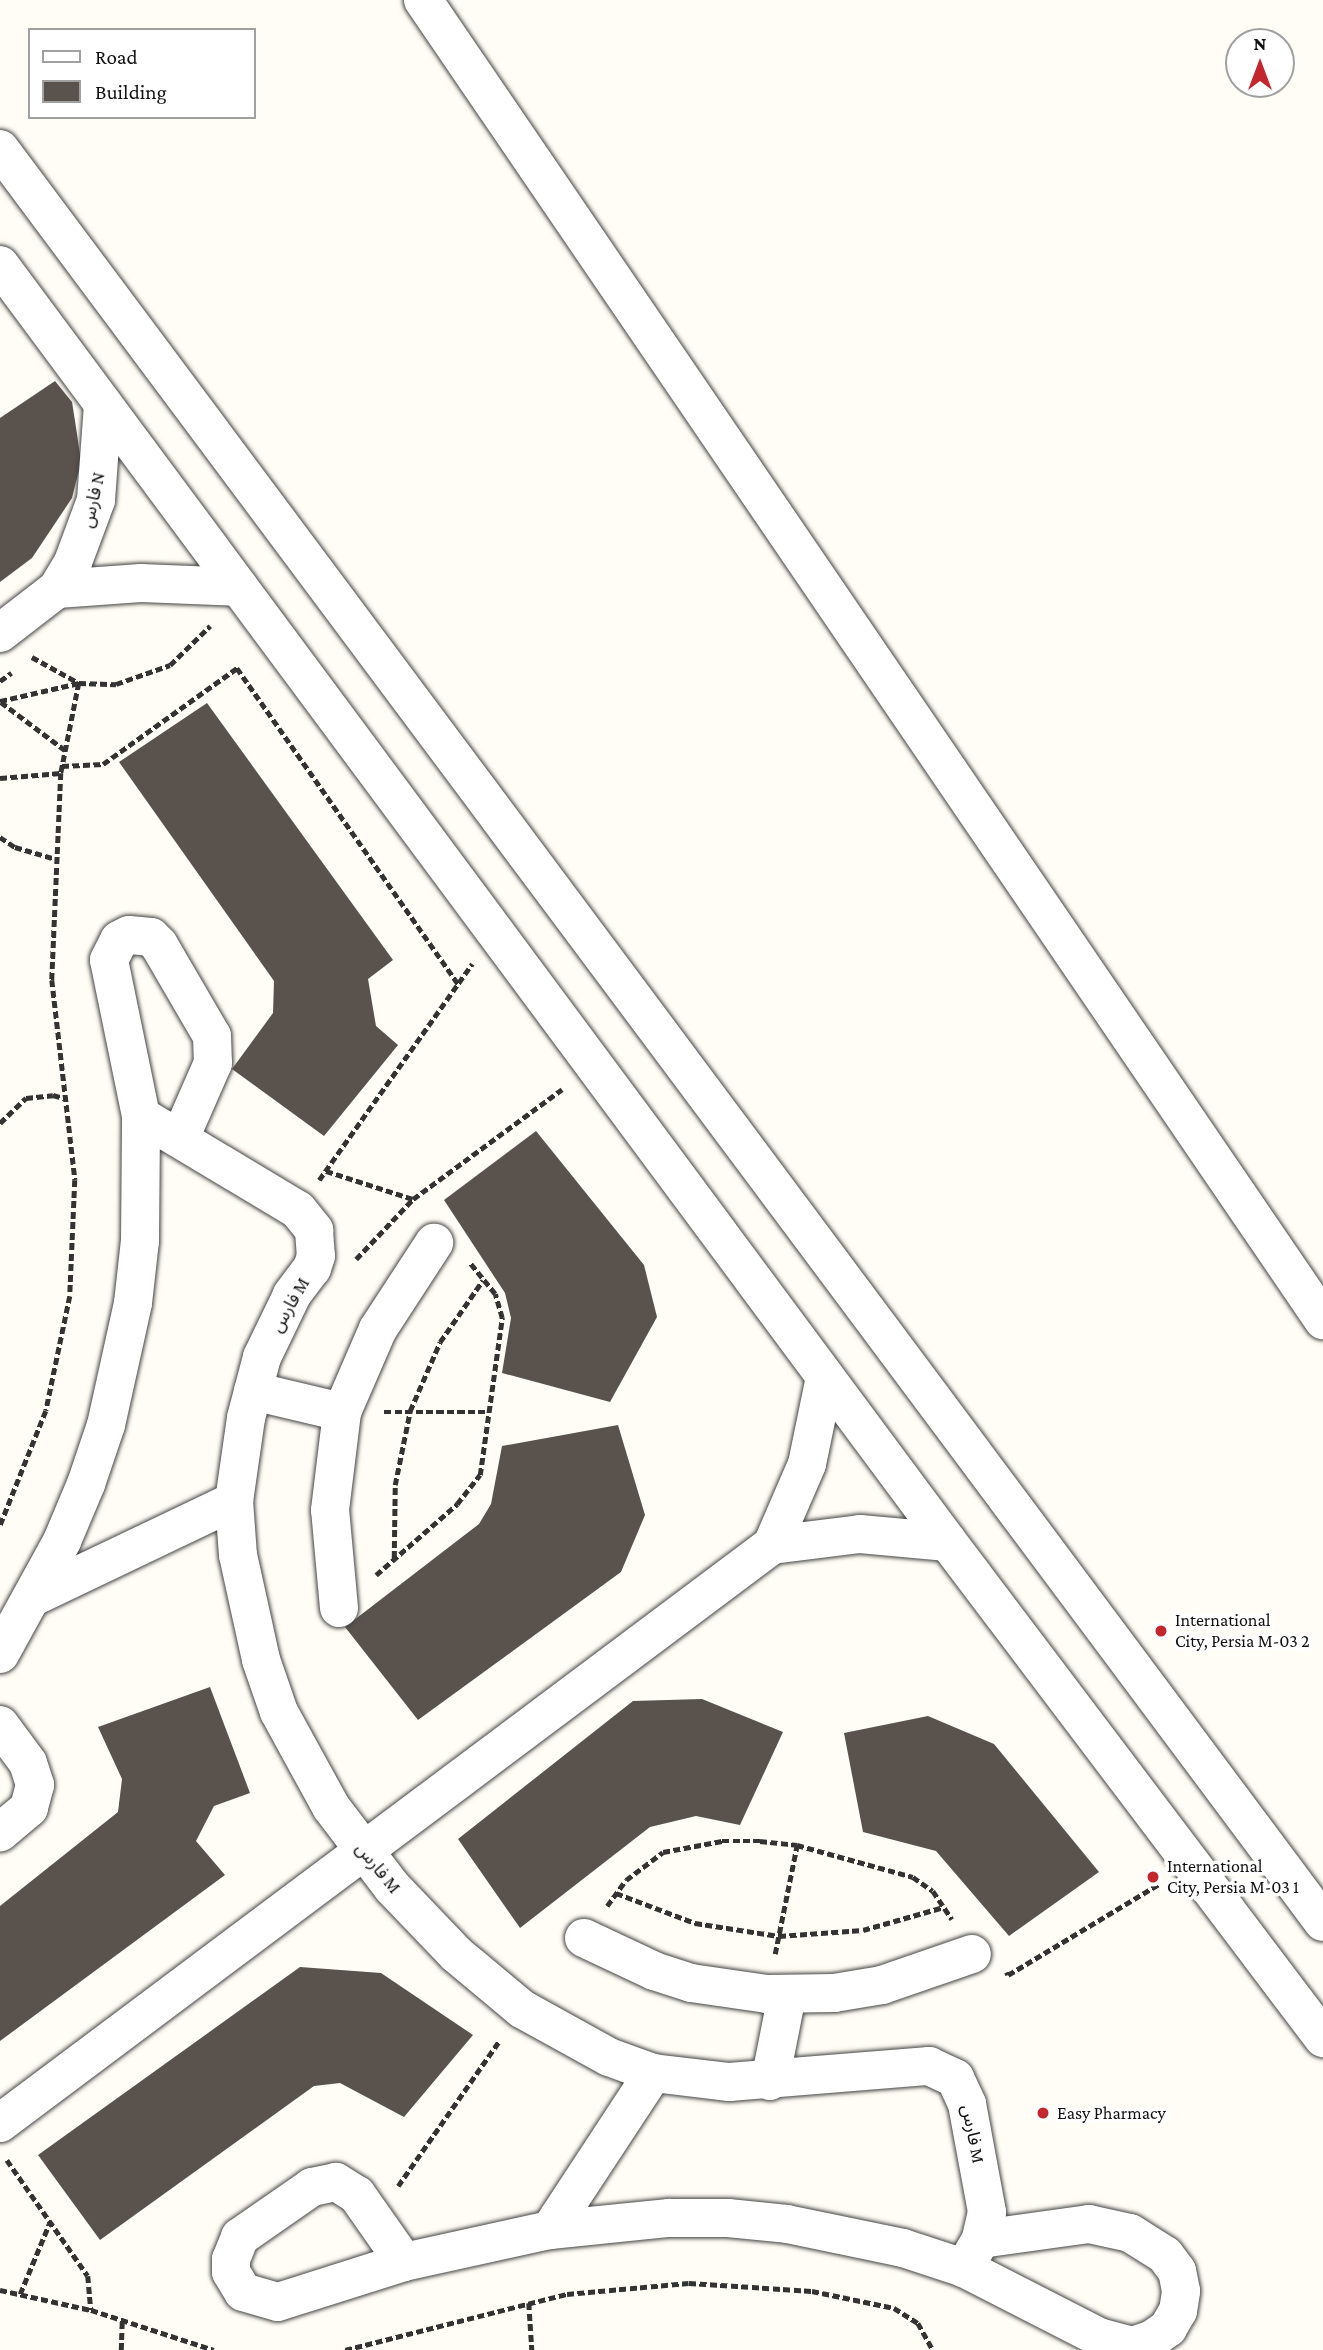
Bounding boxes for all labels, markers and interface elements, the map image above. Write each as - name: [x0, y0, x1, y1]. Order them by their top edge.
- legend: [28, 28, 256, 119]
- north arrow: [1225, 28, 1295, 98]
- text: N: [1254, 33, 1266, 54]
- text: Road: [95, 45, 138, 69]
- text: Building: [95, 80, 167, 104]
- street label: فارس N: [76, 470, 110, 530]
- street label: فارس M: [266, 1274, 314, 1336]
- place label: International City, Persia M-03 2: [1175, 1610, 1310, 1652]
- marker: International City, Persia M-03 2: [1153, 1623, 1169, 1639]
- street label: فارس M: [351, 1838, 405, 1898]
- place label: International City, Persia M-03 1: [1167, 1856, 1299, 1898]
- marker: International City, Persia M-03 1: [1145, 1869, 1161, 1885]
- place label: Easy Pharmacy: [1057, 2102, 1166, 2124]
- street label: فارس M: [957, 2103, 989, 2165]
- marker: Easy Pharmacy: [1035, 2105, 1051, 2121]

